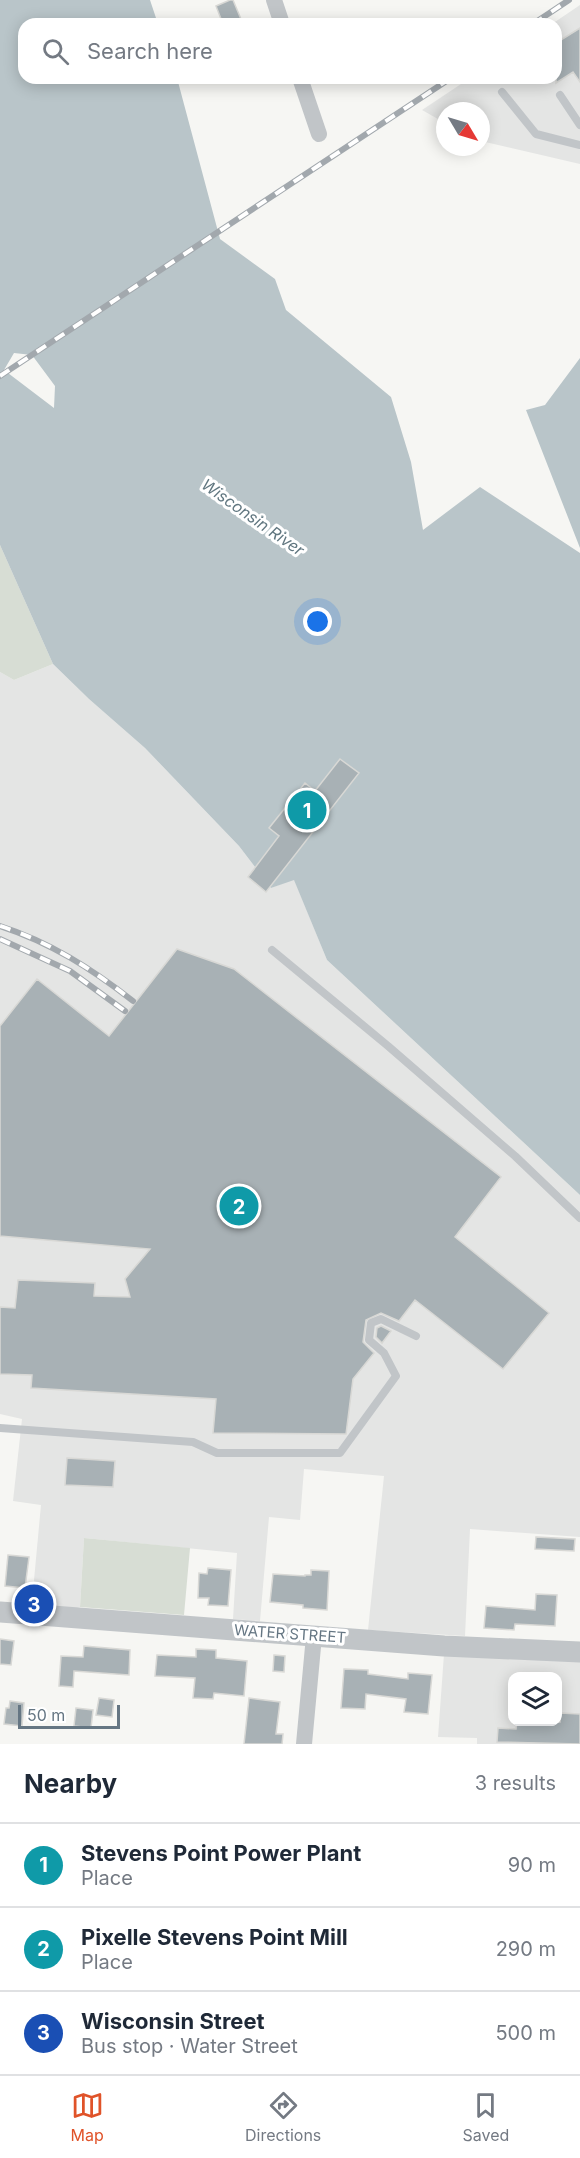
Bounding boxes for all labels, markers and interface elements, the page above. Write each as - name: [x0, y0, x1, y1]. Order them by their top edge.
- search box: [18, 18, 562, 84]
- icon: search: [39, 35, 72, 68]
- text: Search here: [87, 38, 213, 64]
- north arrow: [436, 102, 490, 156]
- water label: Wisconsin River: [198, 474, 309, 560]
- your location: [303, 607, 332, 636]
- pin: 1: [288, 788, 326, 832]
- pin: 2: [220, 1184, 258, 1228]
- pin: 3: [15, 1582, 54, 1626]
- street label: WATER STREET: [233, 1620, 347, 1647]
- map controls: [508, 1672, 562, 1726]
- button: layers: [508, 1672, 562, 1726]
- scale bar: [18, 1702, 120, 1730]
- text: 50 m: [27, 1705, 65, 1725]
- text: Nearby: [24, 1768, 117, 1799]
- text: 3 results: [475, 1771, 556, 1795]
- text: Stevens Point Power Plant: [81, 1840, 361, 1866]
- text: 1: [39, 1853, 48, 1877]
- text: 90 m: [508, 1853, 556, 1877]
- text: Place: [81, 1866, 133, 1890]
- text: Pixelle Stevens Point Mill: [81, 1924, 348, 1950]
- text: 2: [37, 1937, 50, 1961]
- text: 290 m: [496, 1937, 556, 1961]
- text: Place: [81, 1950, 133, 1974]
- text: Wisconsin Street: [81, 2008, 265, 2034]
- text: 3: [37, 2021, 50, 2045]
- text: 500 m: [495, 2021, 556, 2045]
- text: Bus stop · Water Street: [81, 2034, 298, 2058]
- tab: Map: [71, 2089, 104, 2145]
- tab: Directions: [245, 2089, 321, 2145]
- tab: Saved: [463, 2089, 509, 2145]

